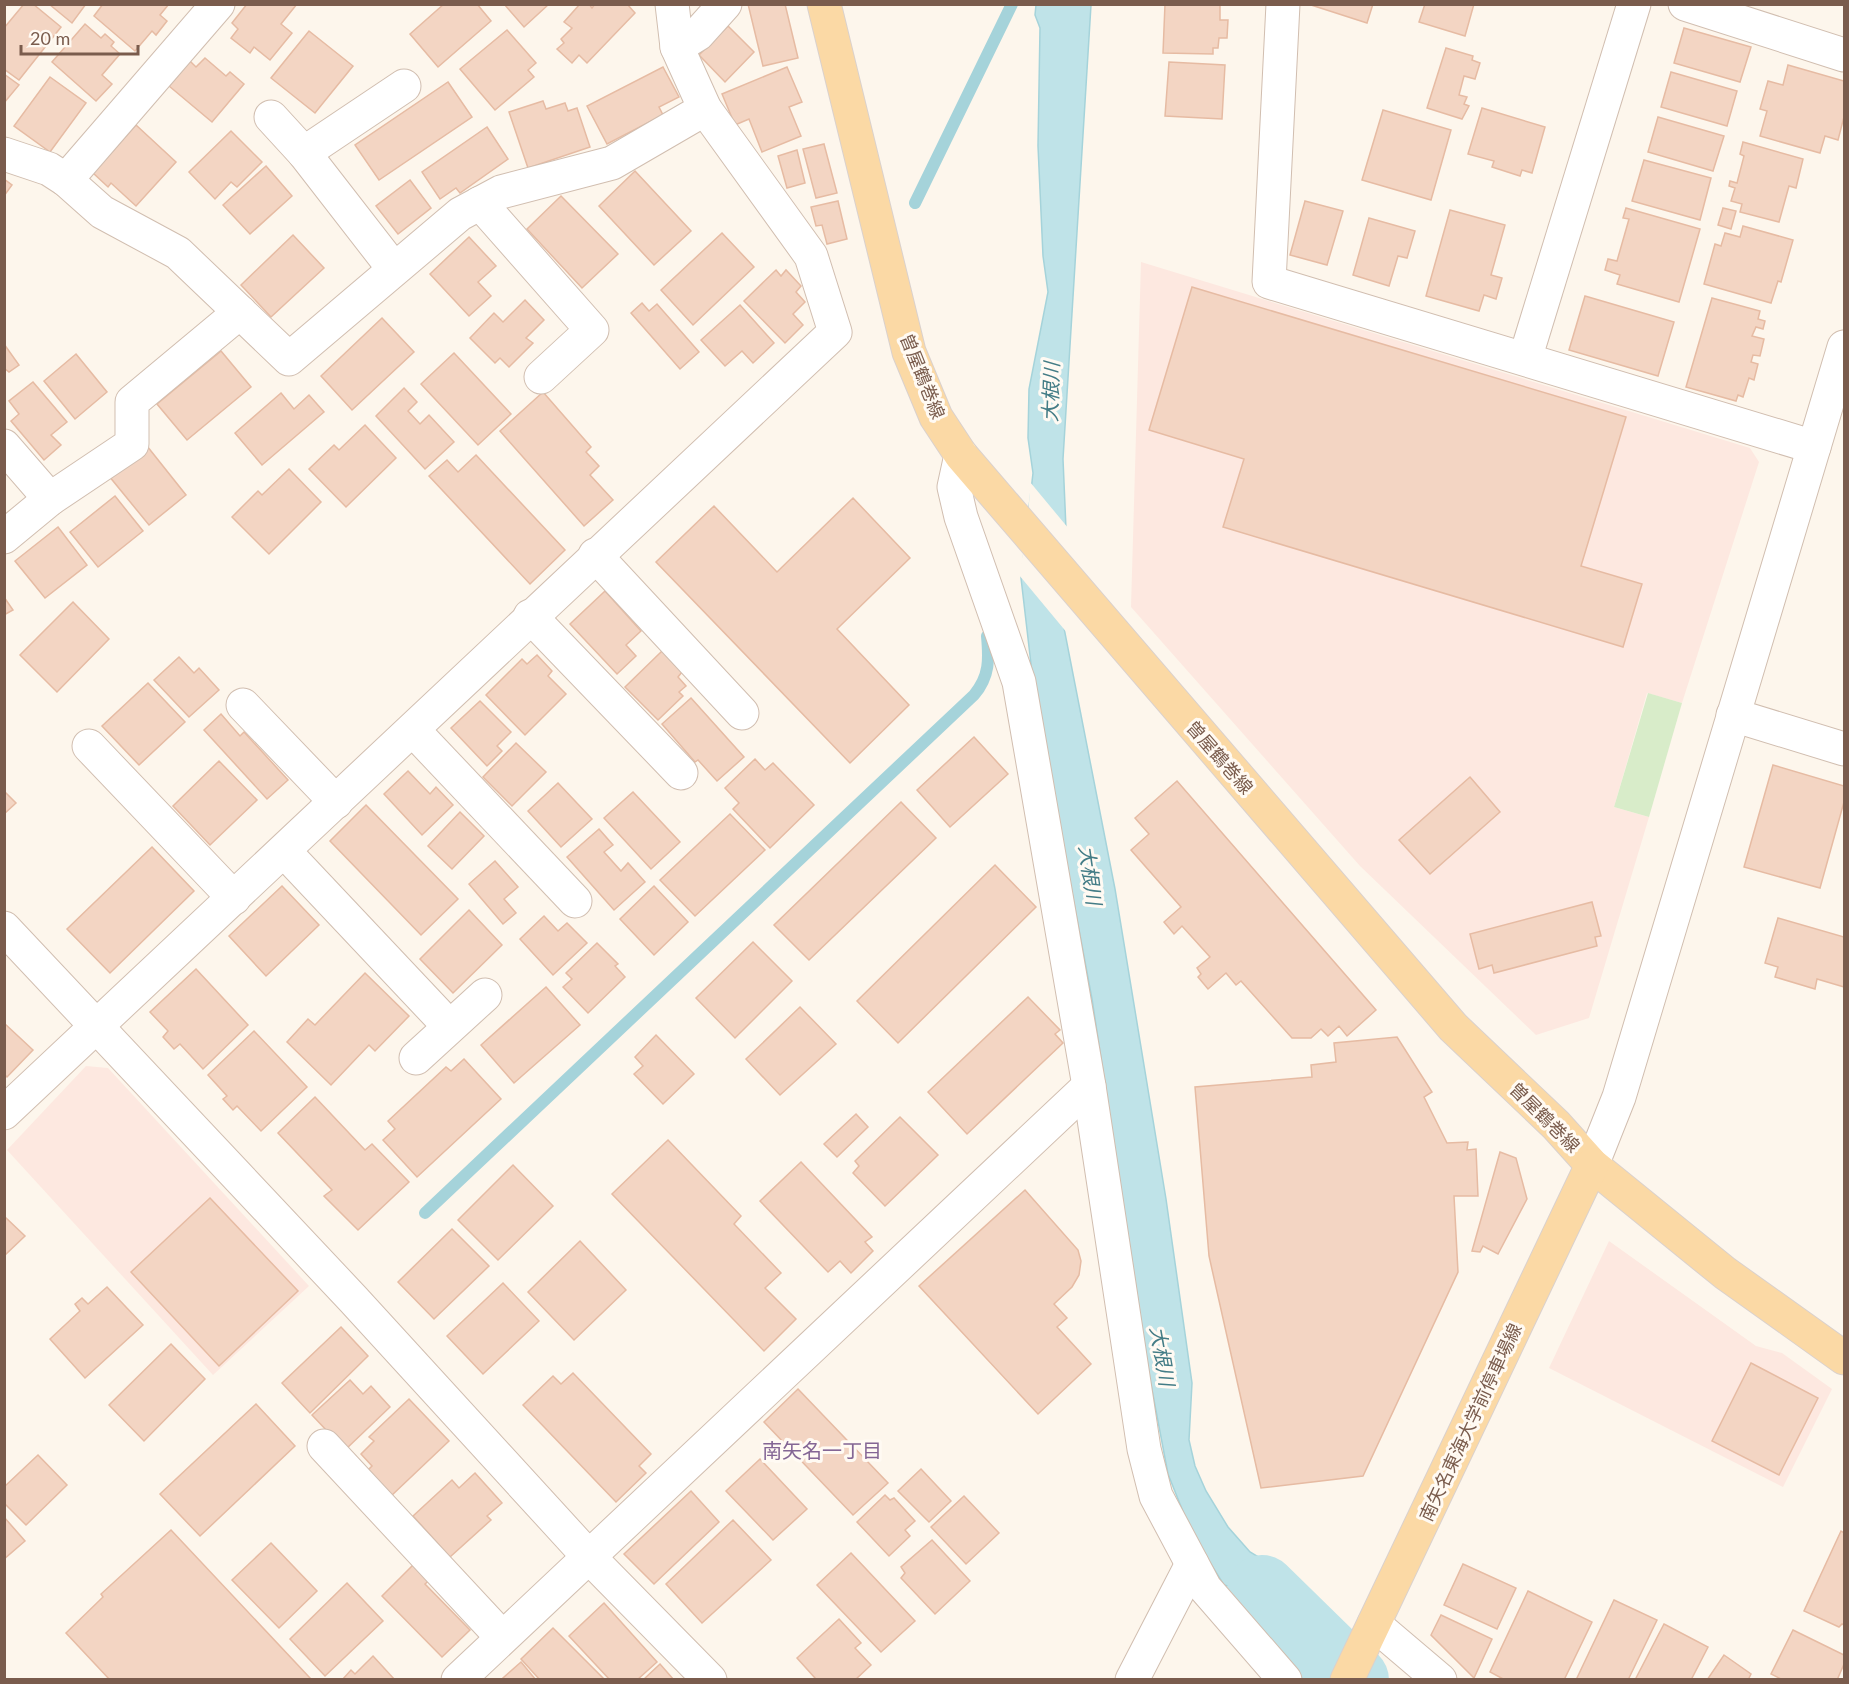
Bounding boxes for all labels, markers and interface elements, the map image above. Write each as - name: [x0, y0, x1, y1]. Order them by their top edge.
- scale bar: [21, 18, 138, 56]
- text: 20 m: [30, 27, 70, 49]
- street label: 曽屋鶴巻線: [896, 330, 950, 422]
- water label: 大根川: [1037, 360, 1063, 422]
- street label: 曽屋鶴巻線: [1182, 716, 1258, 798]
- water label: 大根川: [1075, 844, 1107, 908]
- street label: 曽屋鶴巻線: [1505, 1077, 1585, 1157]
- street label: 南矢名東海大学前停車場線: [1414, 1319, 1526, 1525]
- water label: 大根川: [1146, 1324, 1180, 1390]
- district label: 南矢名一丁目: [762, 1438, 882, 1462]

